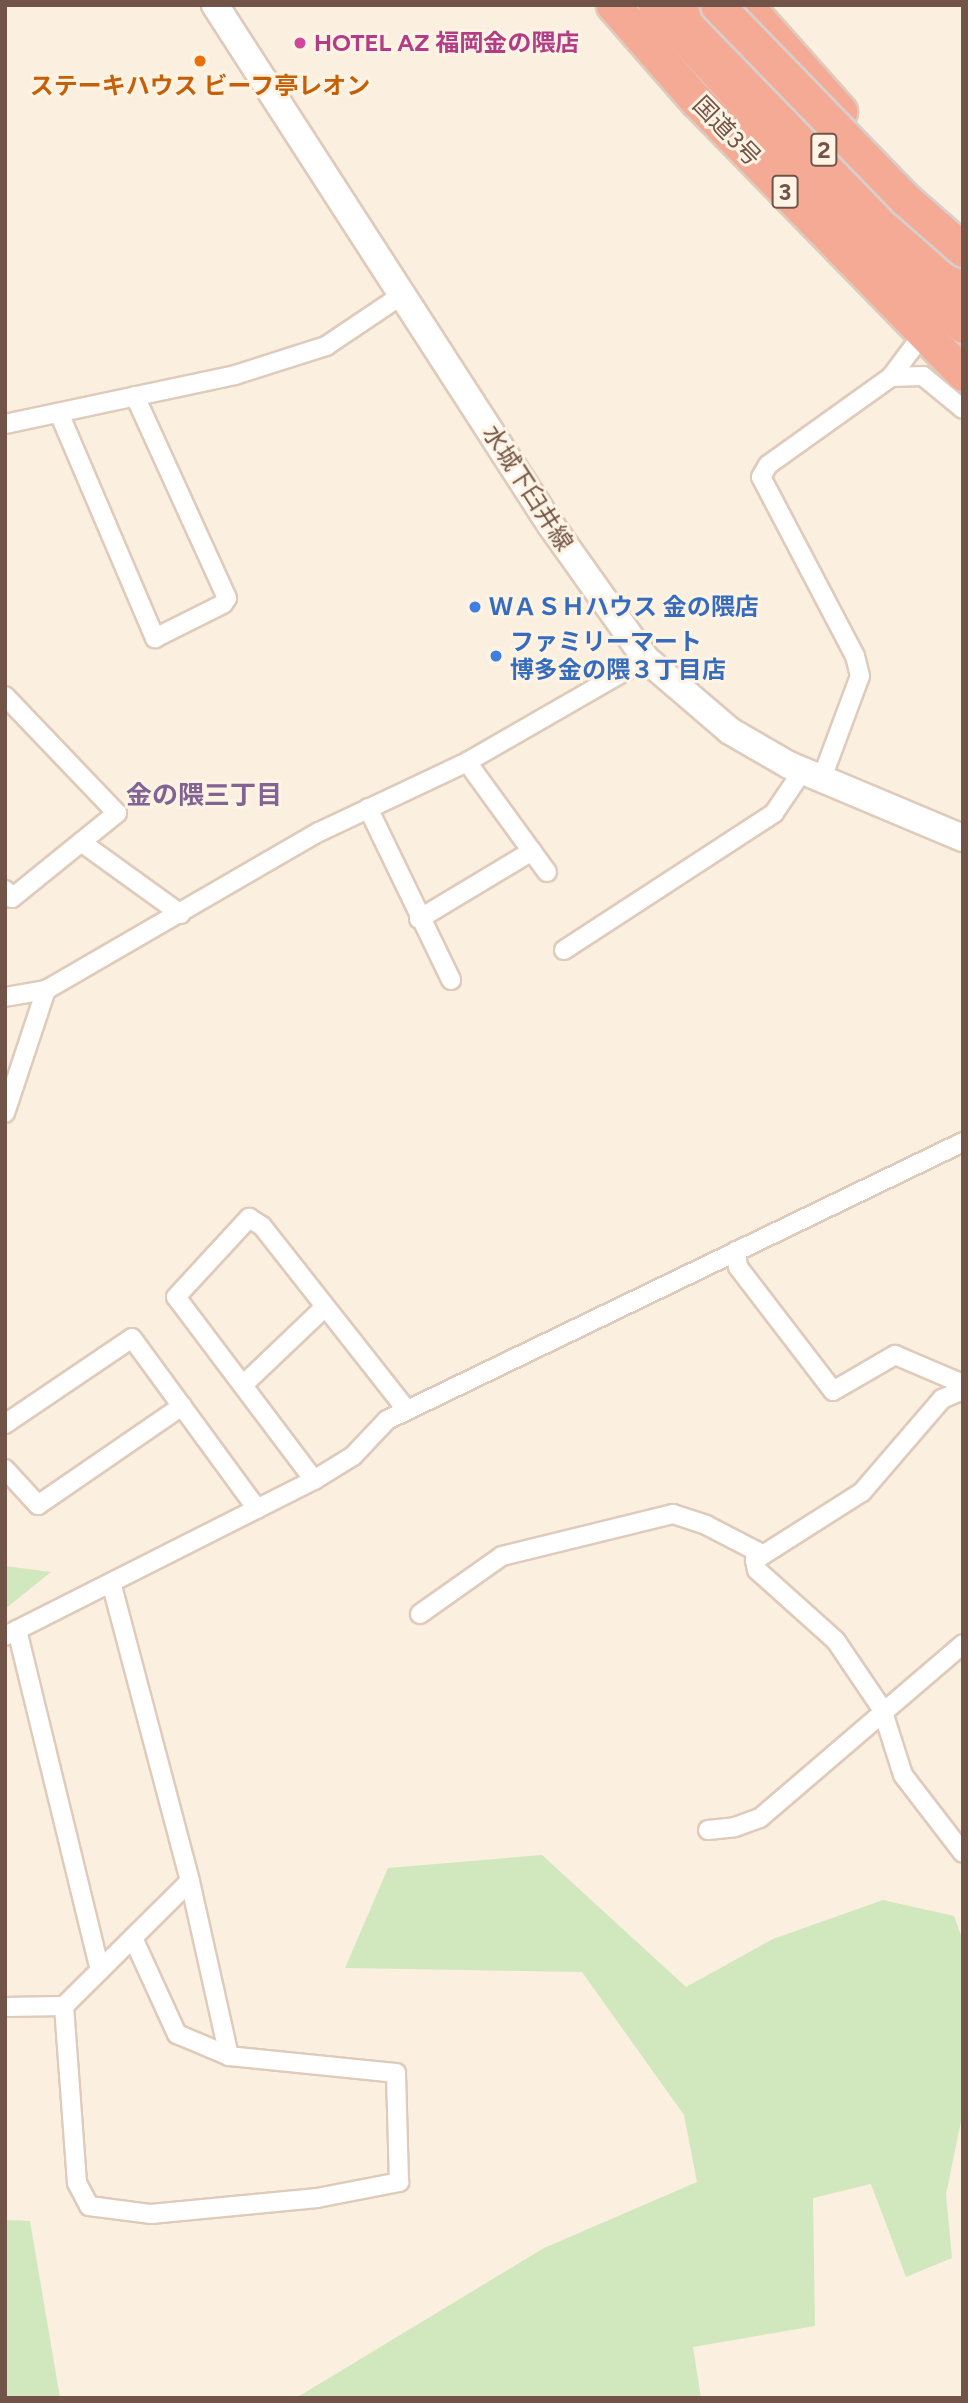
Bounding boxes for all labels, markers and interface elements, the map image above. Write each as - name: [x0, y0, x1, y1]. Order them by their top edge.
- place label: HOTEL AZ 福岡金の隈店: [314, 29, 579, 57]
- marker: HOTEL AZ 福岡金の隈店: [292, 35, 308, 51]
- marker: ステーキハウス ビーフ亭レオン: [192, 53, 208, 69]
- place label: ステーキハウス ビーフ亭レオン: [29, 72, 371, 100]
- street label: 国道3号: [687, 90, 767, 172]
- road number: 2: [810, 130, 838, 169]
- road number: 3: [771, 172, 799, 211]
- street label: 水城下臼井線: [477, 420, 579, 556]
- place label: ＷＡＳＨハウス 金の隈店: [489, 593, 759, 621]
- marker: ＷＡＳＨハウス 金の隈店: [467, 599, 483, 615]
- place label: ファミリーマート 博多金の隈３丁目店: [510, 628, 726, 684]
- marker: ファミリーマート 博多金の隈３丁目店: [488, 648, 504, 664]
- district label: 金の隈三丁目: [126, 780, 282, 812]

